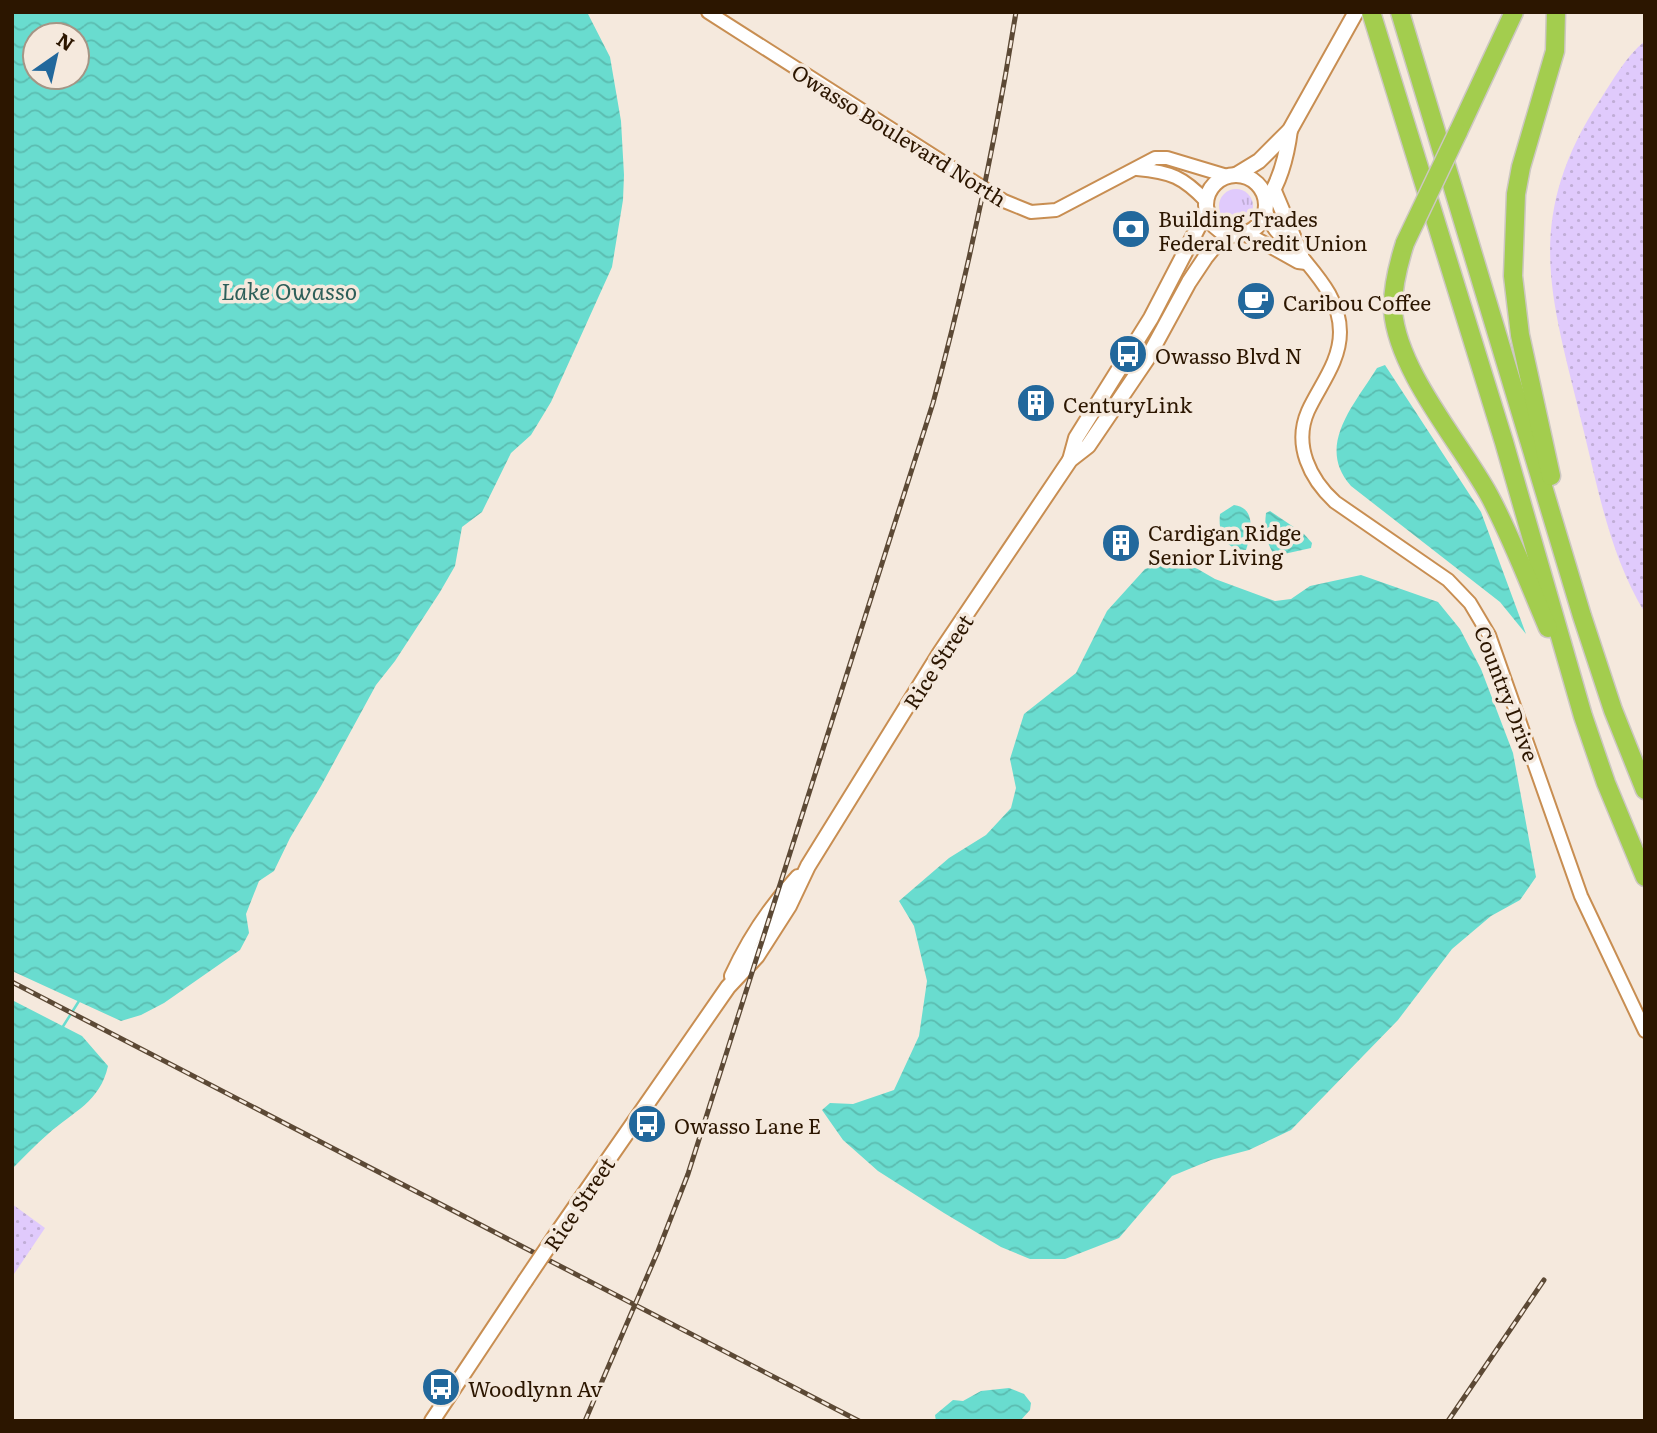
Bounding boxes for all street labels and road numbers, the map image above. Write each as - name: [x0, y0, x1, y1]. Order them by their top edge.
- street label: Owasso Boulevard North: [787, 55, 1013, 213]
- street label: Rice Street: [895, 607, 980, 715]
- street label: Country Drive: [1468, 621, 1548, 765]
- street label: Rice Street: [535, 1149, 621, 1256]

